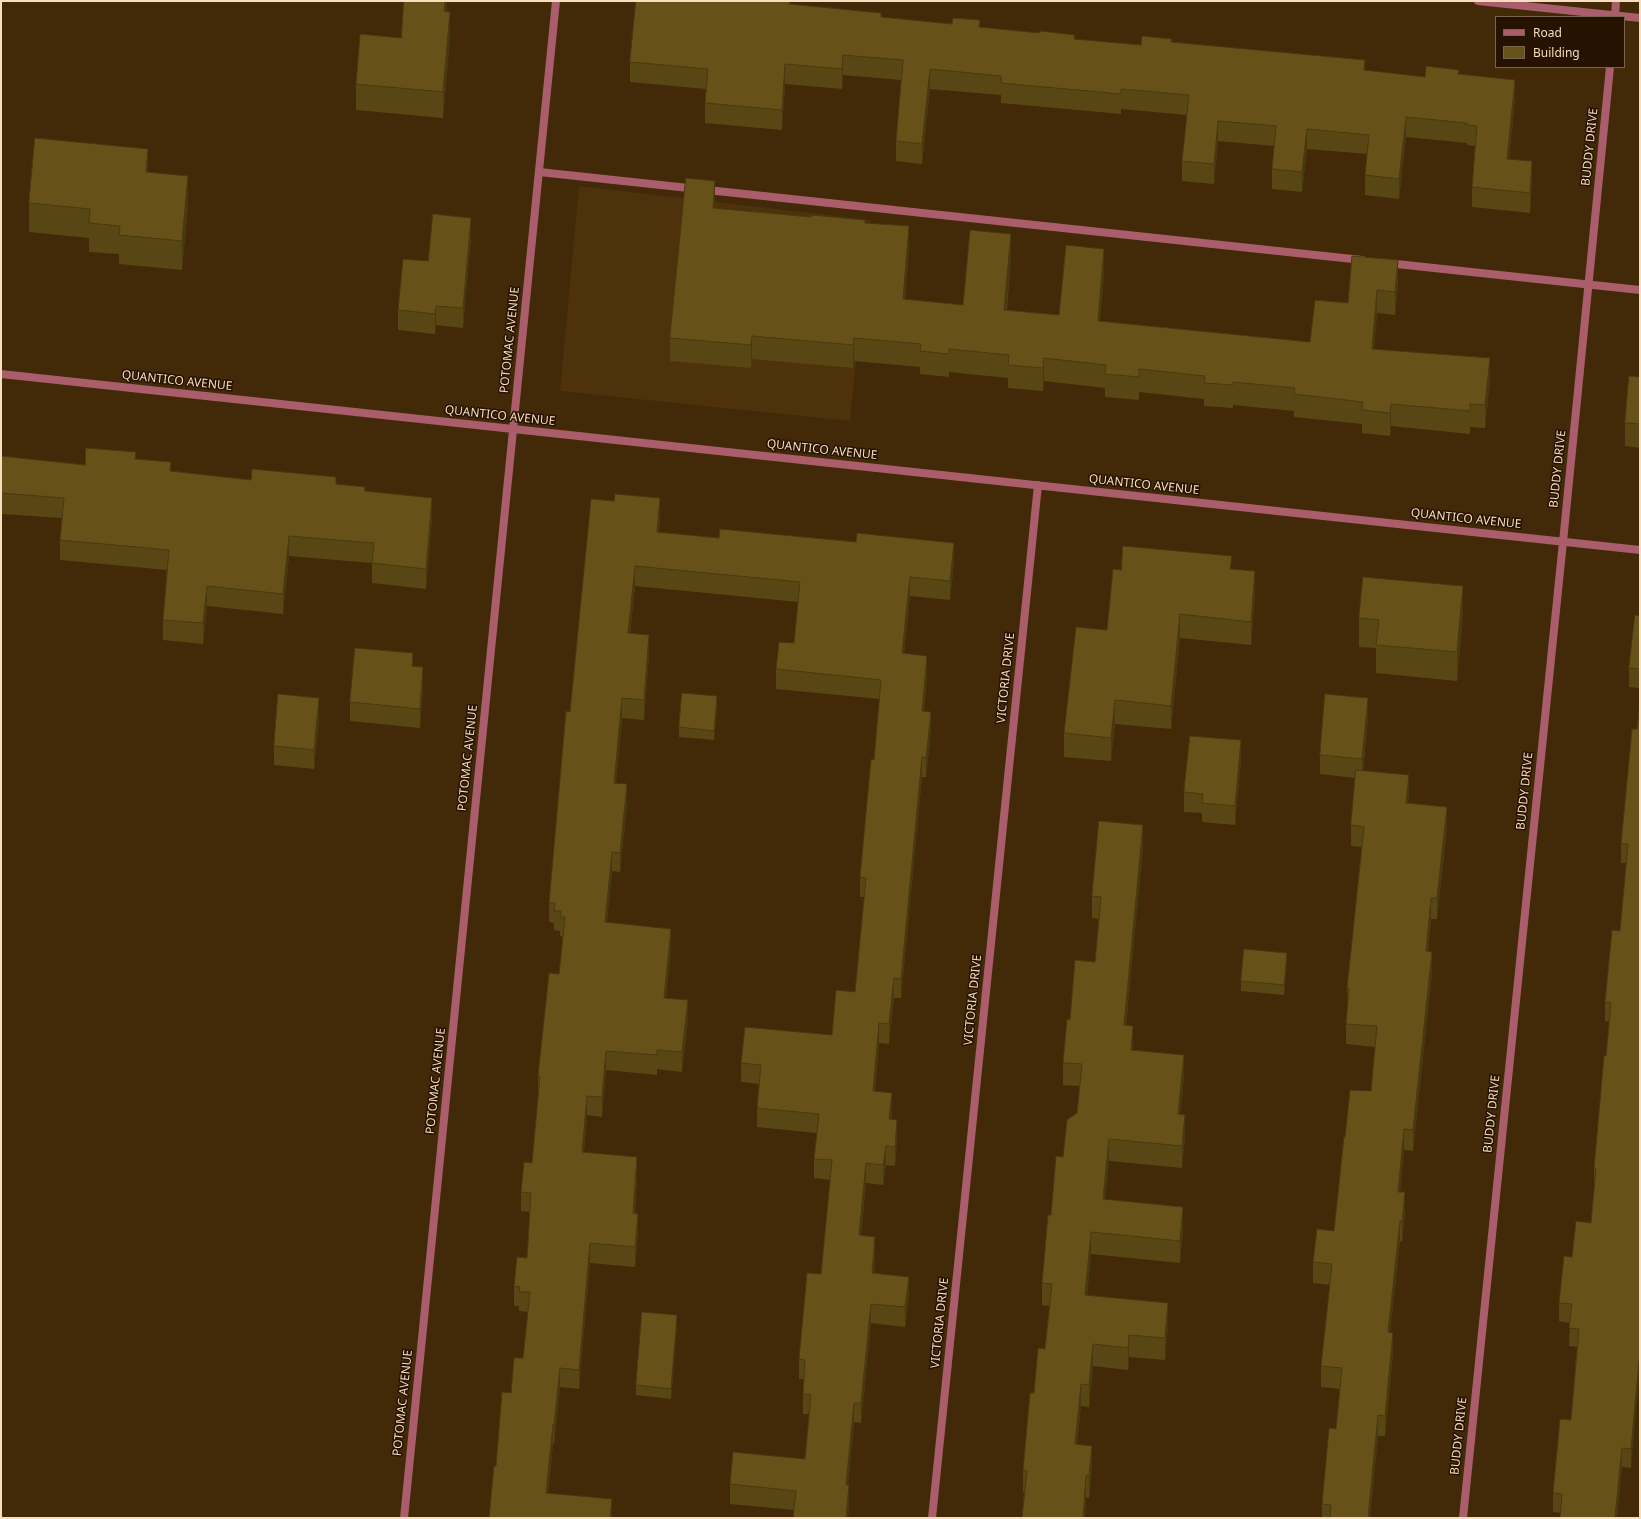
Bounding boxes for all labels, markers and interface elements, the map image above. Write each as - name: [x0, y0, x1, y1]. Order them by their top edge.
- legend: [1495, 16, 1625, 68]
- text: Road: [1533, 24, 1562, 41]
- text: Building: [1533, 44, 1580, 61]
- street label: BUDDY DRIVE: [1579, 107, 1601, 187]
- street label: POTOMAC AVENUE: [497, 286, 523, 394]
- street label: QUANTICO AVENUE: [121, 368, 233, 394]
- street label: QUANTICO AVENUE: [444, 403, 556, 429]
- street label: BUDDY DRIVE: [1547, 429, 1569, 509]
- street label: QUANTICO AVENUE: [766, 437, 878, 463]
- street label: QUANTICO AVENUE: [1088, 472, 1200, 498]
- street label: QUANTICO AVENUE: [1410, 506, 1522, 532]
- street label: VICTORIA DRIVE: [994, 632, 1018, 724]
- street label: POTOMAC AVENUE: [455, 704, 481, 812]
- street label: BUDDY DRIVE: [1514, 751, 1536, 831]
- street label: VICTORIA DRIVE: [961, 954, 985, 1046]
- street label: POTOMAC AVENUE: [423, 1027, 449, 1135]
- street label: BUDDY DRIVE: [1481, 1074, 1503, 1154]
- street label: VICTORIA DRIVE: [928, 1277, 952, 1369]
- street label: POTOMAC AVENUE: [390, 1349, 416, 1457]
- street label: BUDDY DRIVE: [1448, 1396, 1470, 1476]

